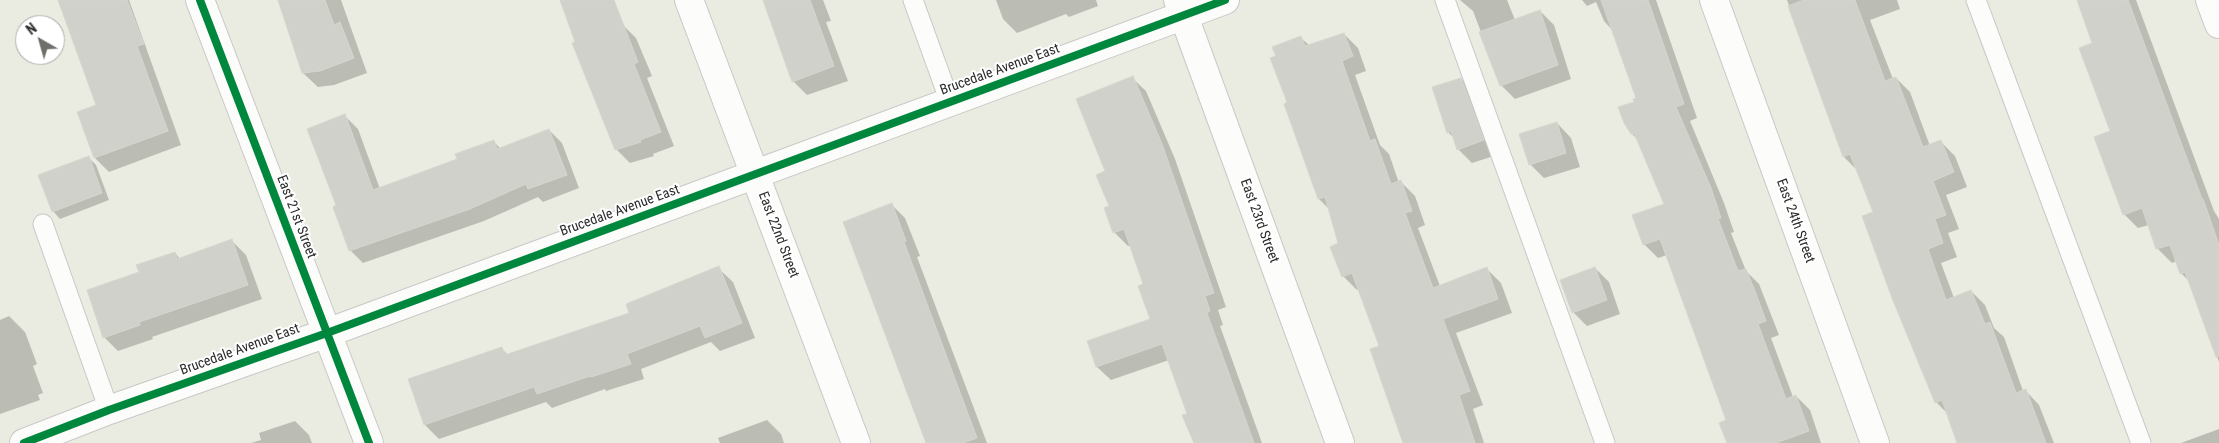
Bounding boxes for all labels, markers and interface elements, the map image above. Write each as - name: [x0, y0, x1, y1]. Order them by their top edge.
- north arrow: [15, 15, 65, 65]
- text: N: [23, 20, 40, 38]
- street label: Brucedale Avenue East: [938, 41, 1062, 99]
- street label: East 21st Street: [272, 173, 320, 261]
- street label: East 23rd Street: [1236, 177, 1282, 265]
- street label: East 24th Street: [1772, 177, 1818, 265]
- street label: Brucedale Avenue East: [558, 182, 682, 240]
- street label: East 22nd Street: [754, 190, 802, 280]
- street label: Brucedale Avenue East: [178, 321, 302, 379]

